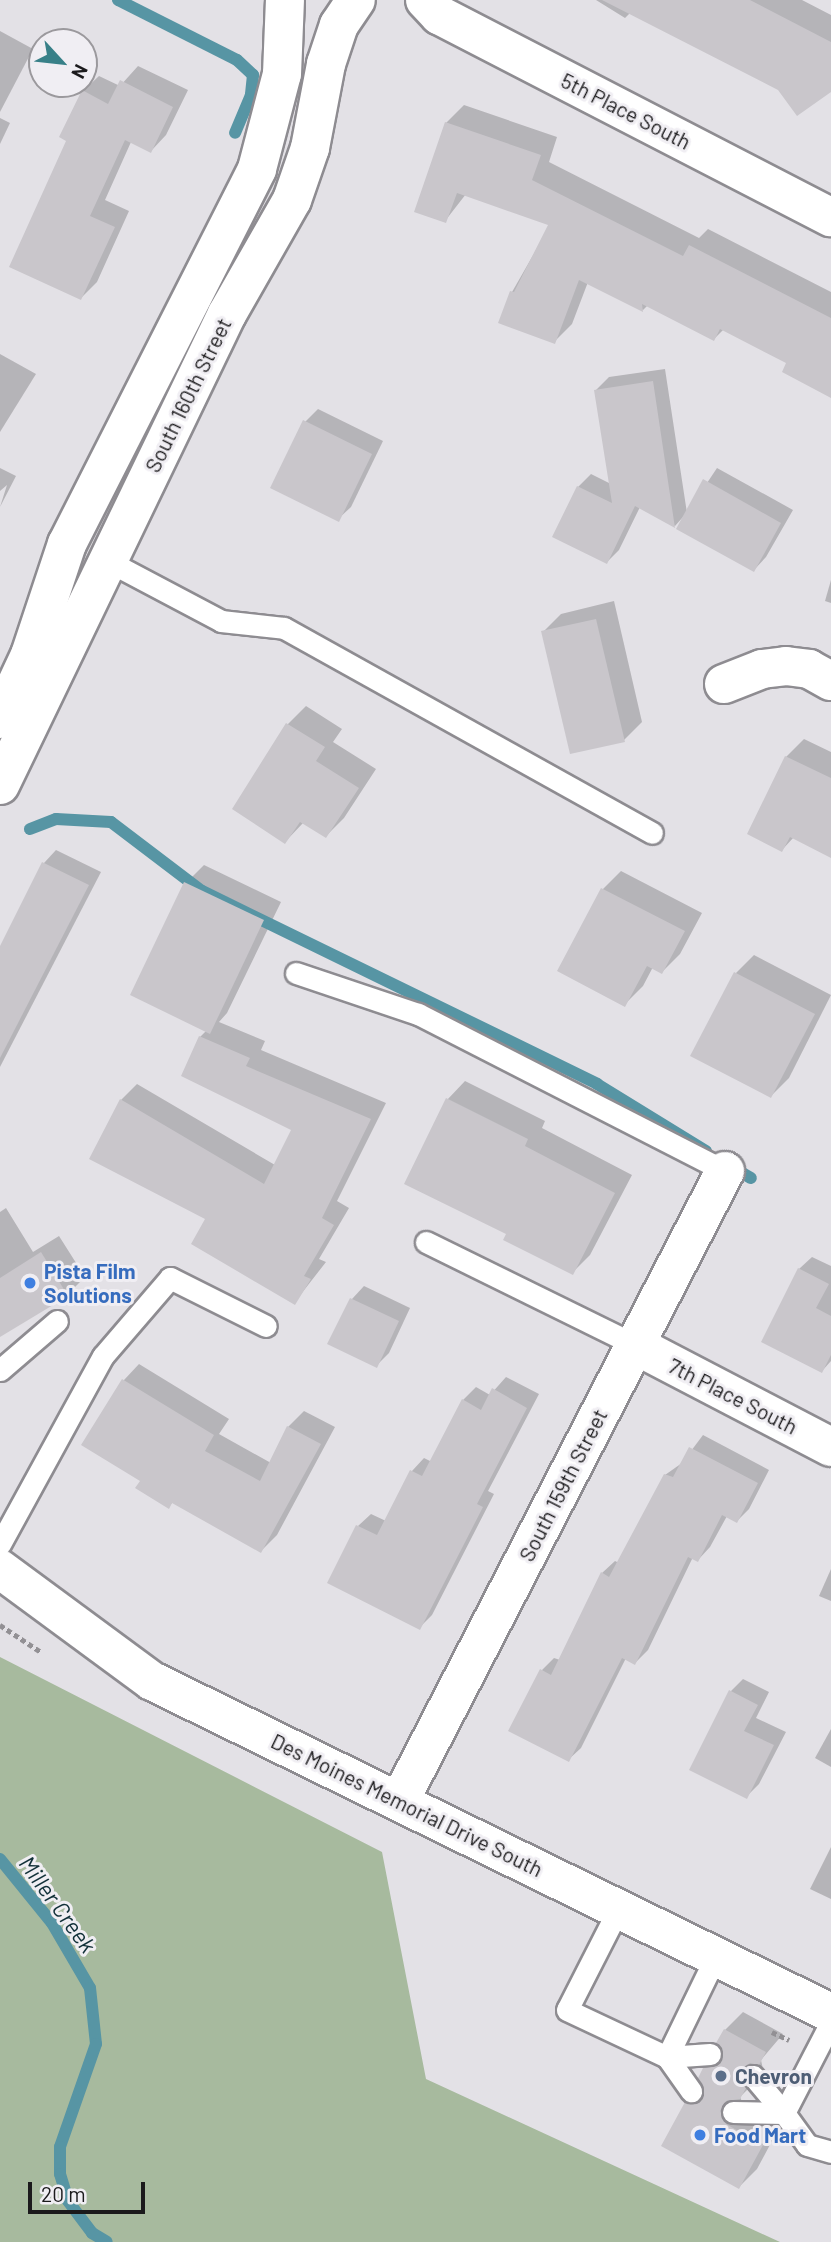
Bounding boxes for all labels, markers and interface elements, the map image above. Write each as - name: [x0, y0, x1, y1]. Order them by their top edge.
- north arrow: [28, 28, 98, 98]
- text: N: [67, 61, 93, 83]
- street label: 5th Place South: [557, 68, 695, 154]
- street label: South 160th Street: [140, 314, 236, 476]
- place label: Pista Film Solutions: [44, 1258, 135, 1308]
- marker: Pista Film Solutions: [22, 1275, 38, 1291]
- street label: 7th Place South: [664, 1353, 802, 1439]
- street label: South 159th Street: [514, 1405, 612, 1565]
- street label: Des Moines Memorial Drive South: [267, 1728, 547, 1882]
- water label: Miller Creek: [14, 1850, 102, 1958]
- place label: Chevron: [735, 2063, 812, 2089]
- marker: Chevron: [713, 2068, 729, 2084]
- place label: Food Mart: [714, 2122, 806, 2148]
- marker: Food Mart: [692, 2127, 708, 2143]
- scale bar: [32, 2168, 149, 2212]
- text: 20 m: [41, 2181, 86, 2206]

